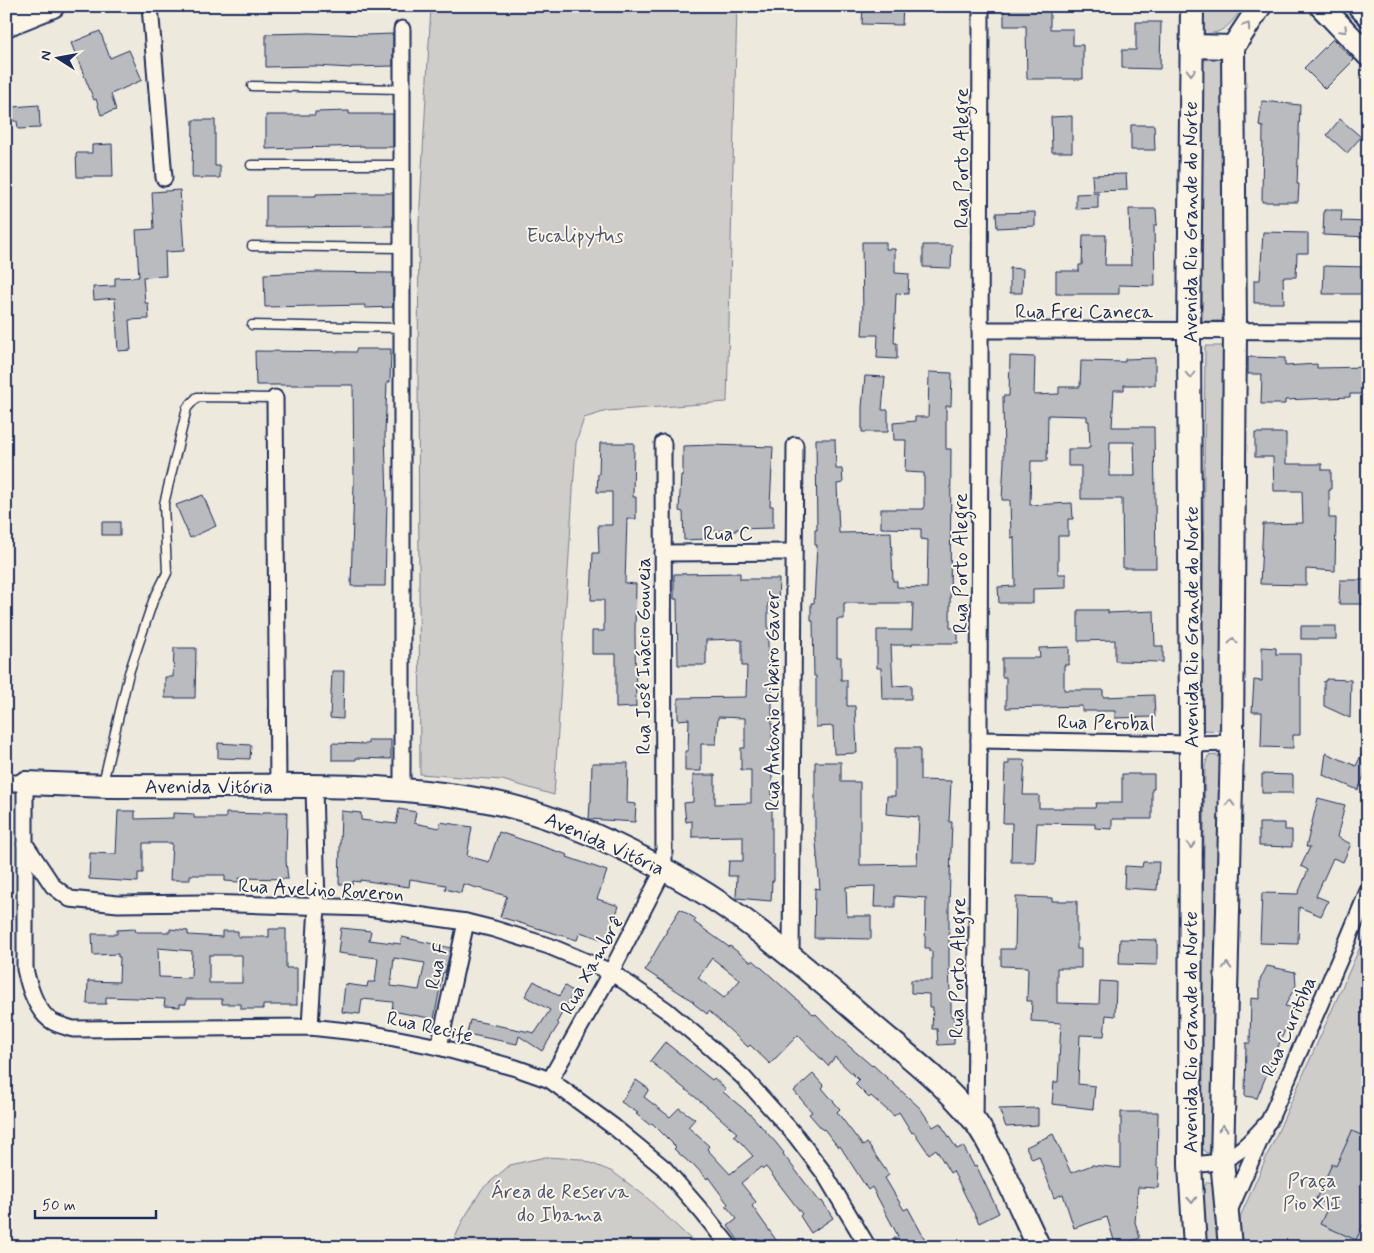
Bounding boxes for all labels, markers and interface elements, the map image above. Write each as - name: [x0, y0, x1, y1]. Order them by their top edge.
- one-way arrow: [1240, 23, 1250, 32]
- one-way arrow: [1338, 25, 1347, 34]
- north arrow: [32, 32, 82, 82]
- text: N: [36, 49, 56, 62]
- one-way arrow: [1186, 69, 1196, 77]
- street label: Rua Porto Alegre: [949, 87, 978, 228]
- street label: Avenida Rio Grande do Norte: [1178, 101, 1205, 343]
- park label: Eucalipytus: [527, 223, 624, 250]
- street label: Rua Frei Caneca: [1015, 299, 1154, 326]
- one-way arrow: [1185, 372, 1195, 379]
- street label: Rua Porto Alegre: [948, 492, 977, 633]
- street label: Avenida Rio Grande do Norte: [1179, 506, 1206, 748]
- street label: Rua C: [703, 521, 753, 548]
- street label: Rua José Inácio Gouveia: [631, 557, 658, 755]
- street label: Rua Antonio Ribeiro Gaver: [760, 590, 787, 811]
- one-way arrow: [1227, 637, 1238, 645]
- street label: Rua Perobal: [1057, 709, 1155, 738]
- street label: Avenida Vitória: [145, 774, 273, 801]
- one-way arrow: [1225, 799, 1236, 807]
- street label: Avenida Vitória: [540, 806, 668, 883]
- one-way arrow: [1186, 842, 1196, 849]
- street label: Rua Avelino Roveron: [237, 873, 405, 908]
- street label: Rua Porto Alegre: [944, 897, 975, 1039]
- street label: Avenida Rio Grande do Norte: [1178, 911, 1205, 1153]
- street label: Rua Xambrê: [554, 912, 630, 1020]
- street label: Rua F: [419, 941, 456, 992]
- one-way arrow: [1221, 962, 1232, 970]
- street label: Rua Curitiba: [1255, 972, 1324, 1081]
- street label: Rua Recife: [384, 1005, 475, 1050]
- one-way arrow: [1218, 1124, 1228, 1132]
- park label: Praça Pio XII: [1283, 1168, 1341, 1218]
- park label: Área de Reserva do Ibama: [491, 1179, 630, 1229]
- scale bar: [35, 1188, 156, 1220]
- text: 50 m: [42, 1196, 76, 1216]
- one-way arrow: [1186, 1196, 1197, 1204]

